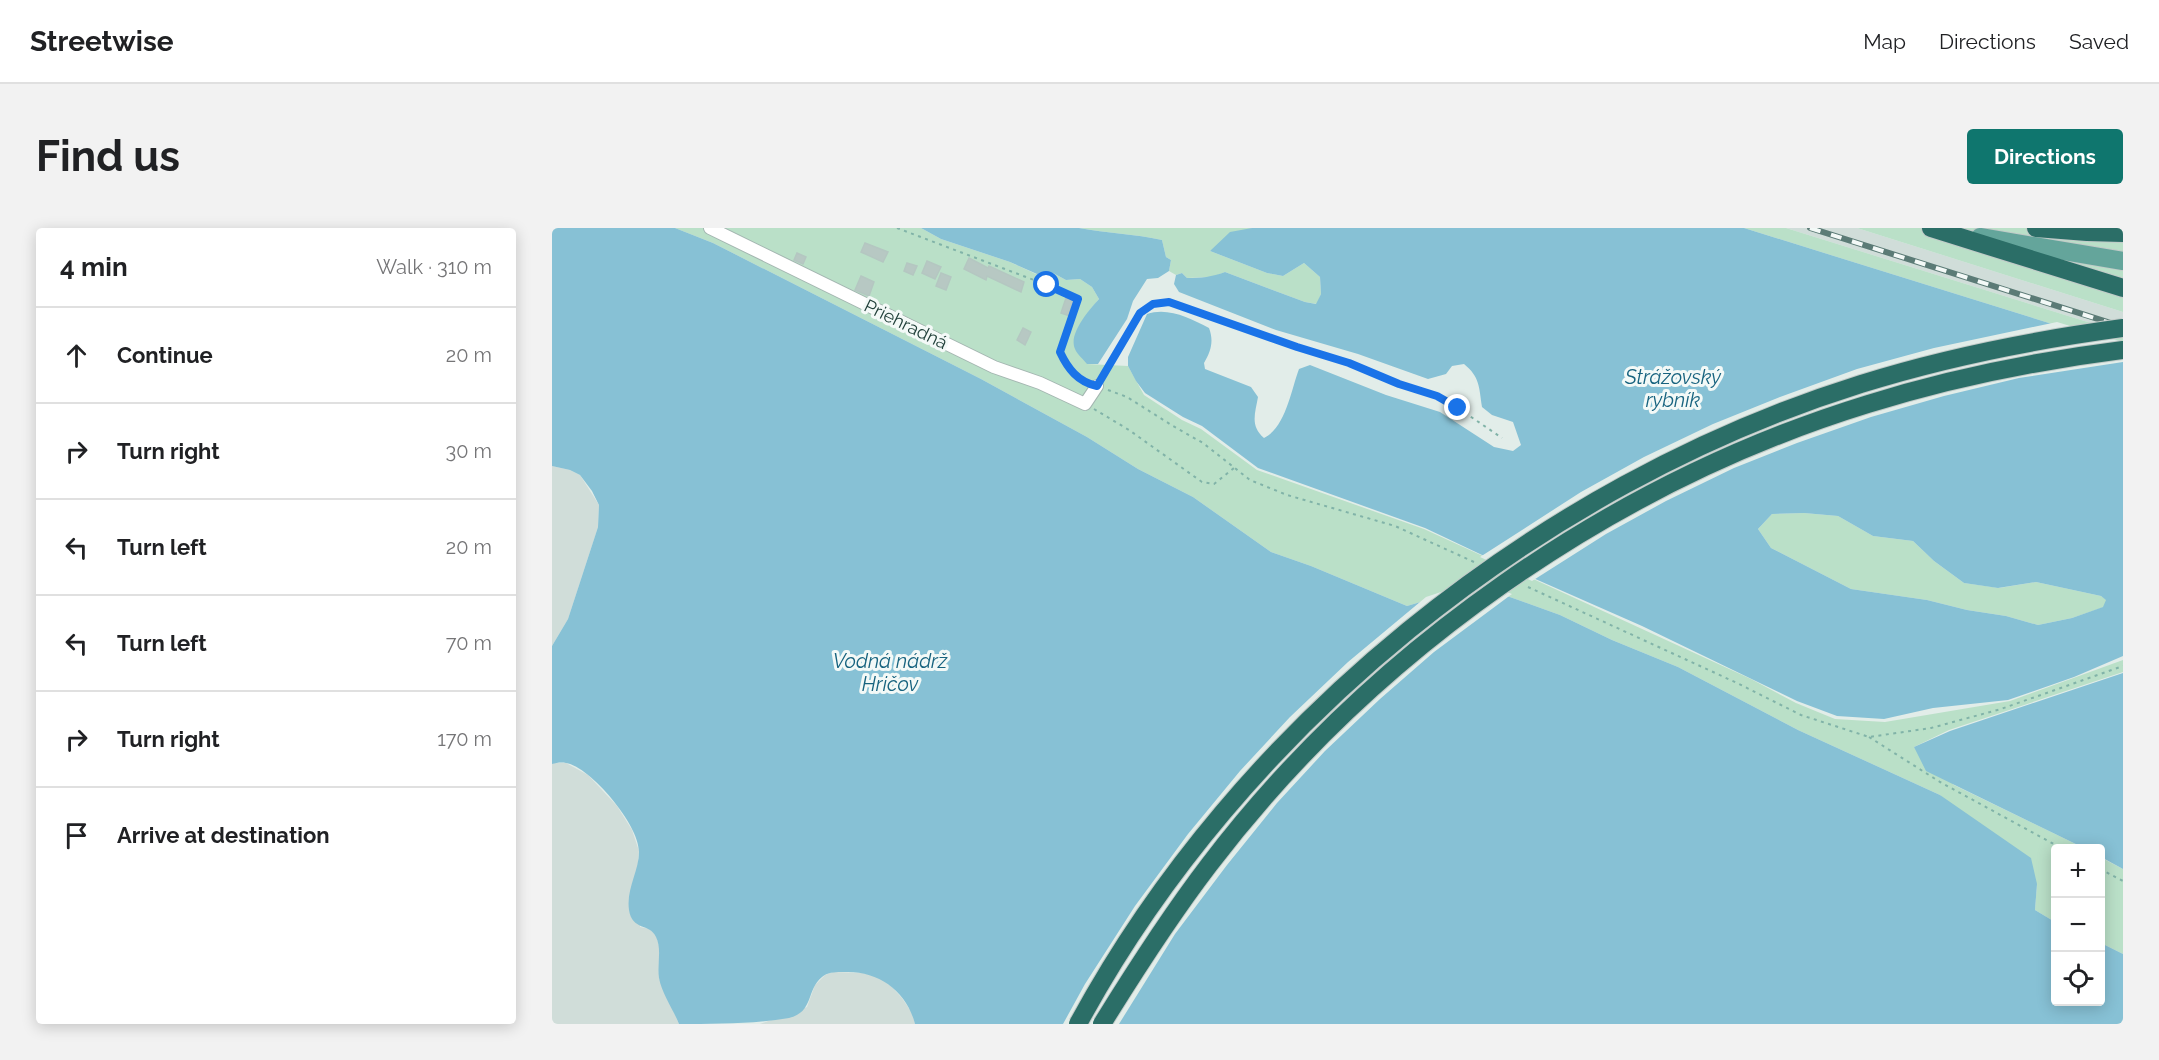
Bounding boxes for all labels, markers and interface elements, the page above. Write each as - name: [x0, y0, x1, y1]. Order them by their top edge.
- text: Streetwise: [30, 25, 174, 58]
- text: Map: [1863, 29, 1906, 54]
- text: Directions: [1939, 29, 2036, 54]
- text: Saved: [2069, 29, 2129, 54]
- button: Directions: [1967, 129, 2123, 184]
- text: Find us: [36, 132, 180, 181]
- text: 4 min: [60, 252, 128, 282]
- text: Walk · 310 m: [376, 255, 492, 279]
- route start: [1033, 271, 1059, 297]
- street label: Priehradná: [861, 295, 951, 353]
- icon: ahead: [60, 339, 93, 372]
- text: Continue: [117, 342, 213, 368]
- text: 20 m: [446, 343, 492, 367]
- water label: Strážovský rybník: [1624, 365, 1722, 412]
- route end: [1444, 394, 1470, 420]
- icon: right: [60, 435, 93, 468]
- text: Turn right: [117, 438, 220, 464]
- text: 30 m: [446, 439, 492, 463]
- icon: left: [60, 531, 93, 564]
- text: Turn left: [117, 534, 207, 560]
- text: 20 m: [446, 535, 492, 559]
- icon: left: [60, 627, 93, 660]
- text: Turn left: [117, 630, 207, 656]
- text: 70 m: [446, 631, 492, 655]
- water label: Vodná nádrž Hričov: [833, 649, 948, 696]
- icon: right: [60, 723, 93, 756]
- text: Turn right: [117, 726, 220, 752]
- text: 170 m: [437, 727, 492, 751]
- icon: arrive: [60, 819, 93, 852]
- text: Arrive at destination: [117, 822, 330, 848]
- map controls: [2051, 844, 2105, 1006]
- button: +: [2051, 844, 2105, 898]
- button: −: [2051, 898, 2105, 952]
- button: locate: [2051, 952, 2105, 1006]

